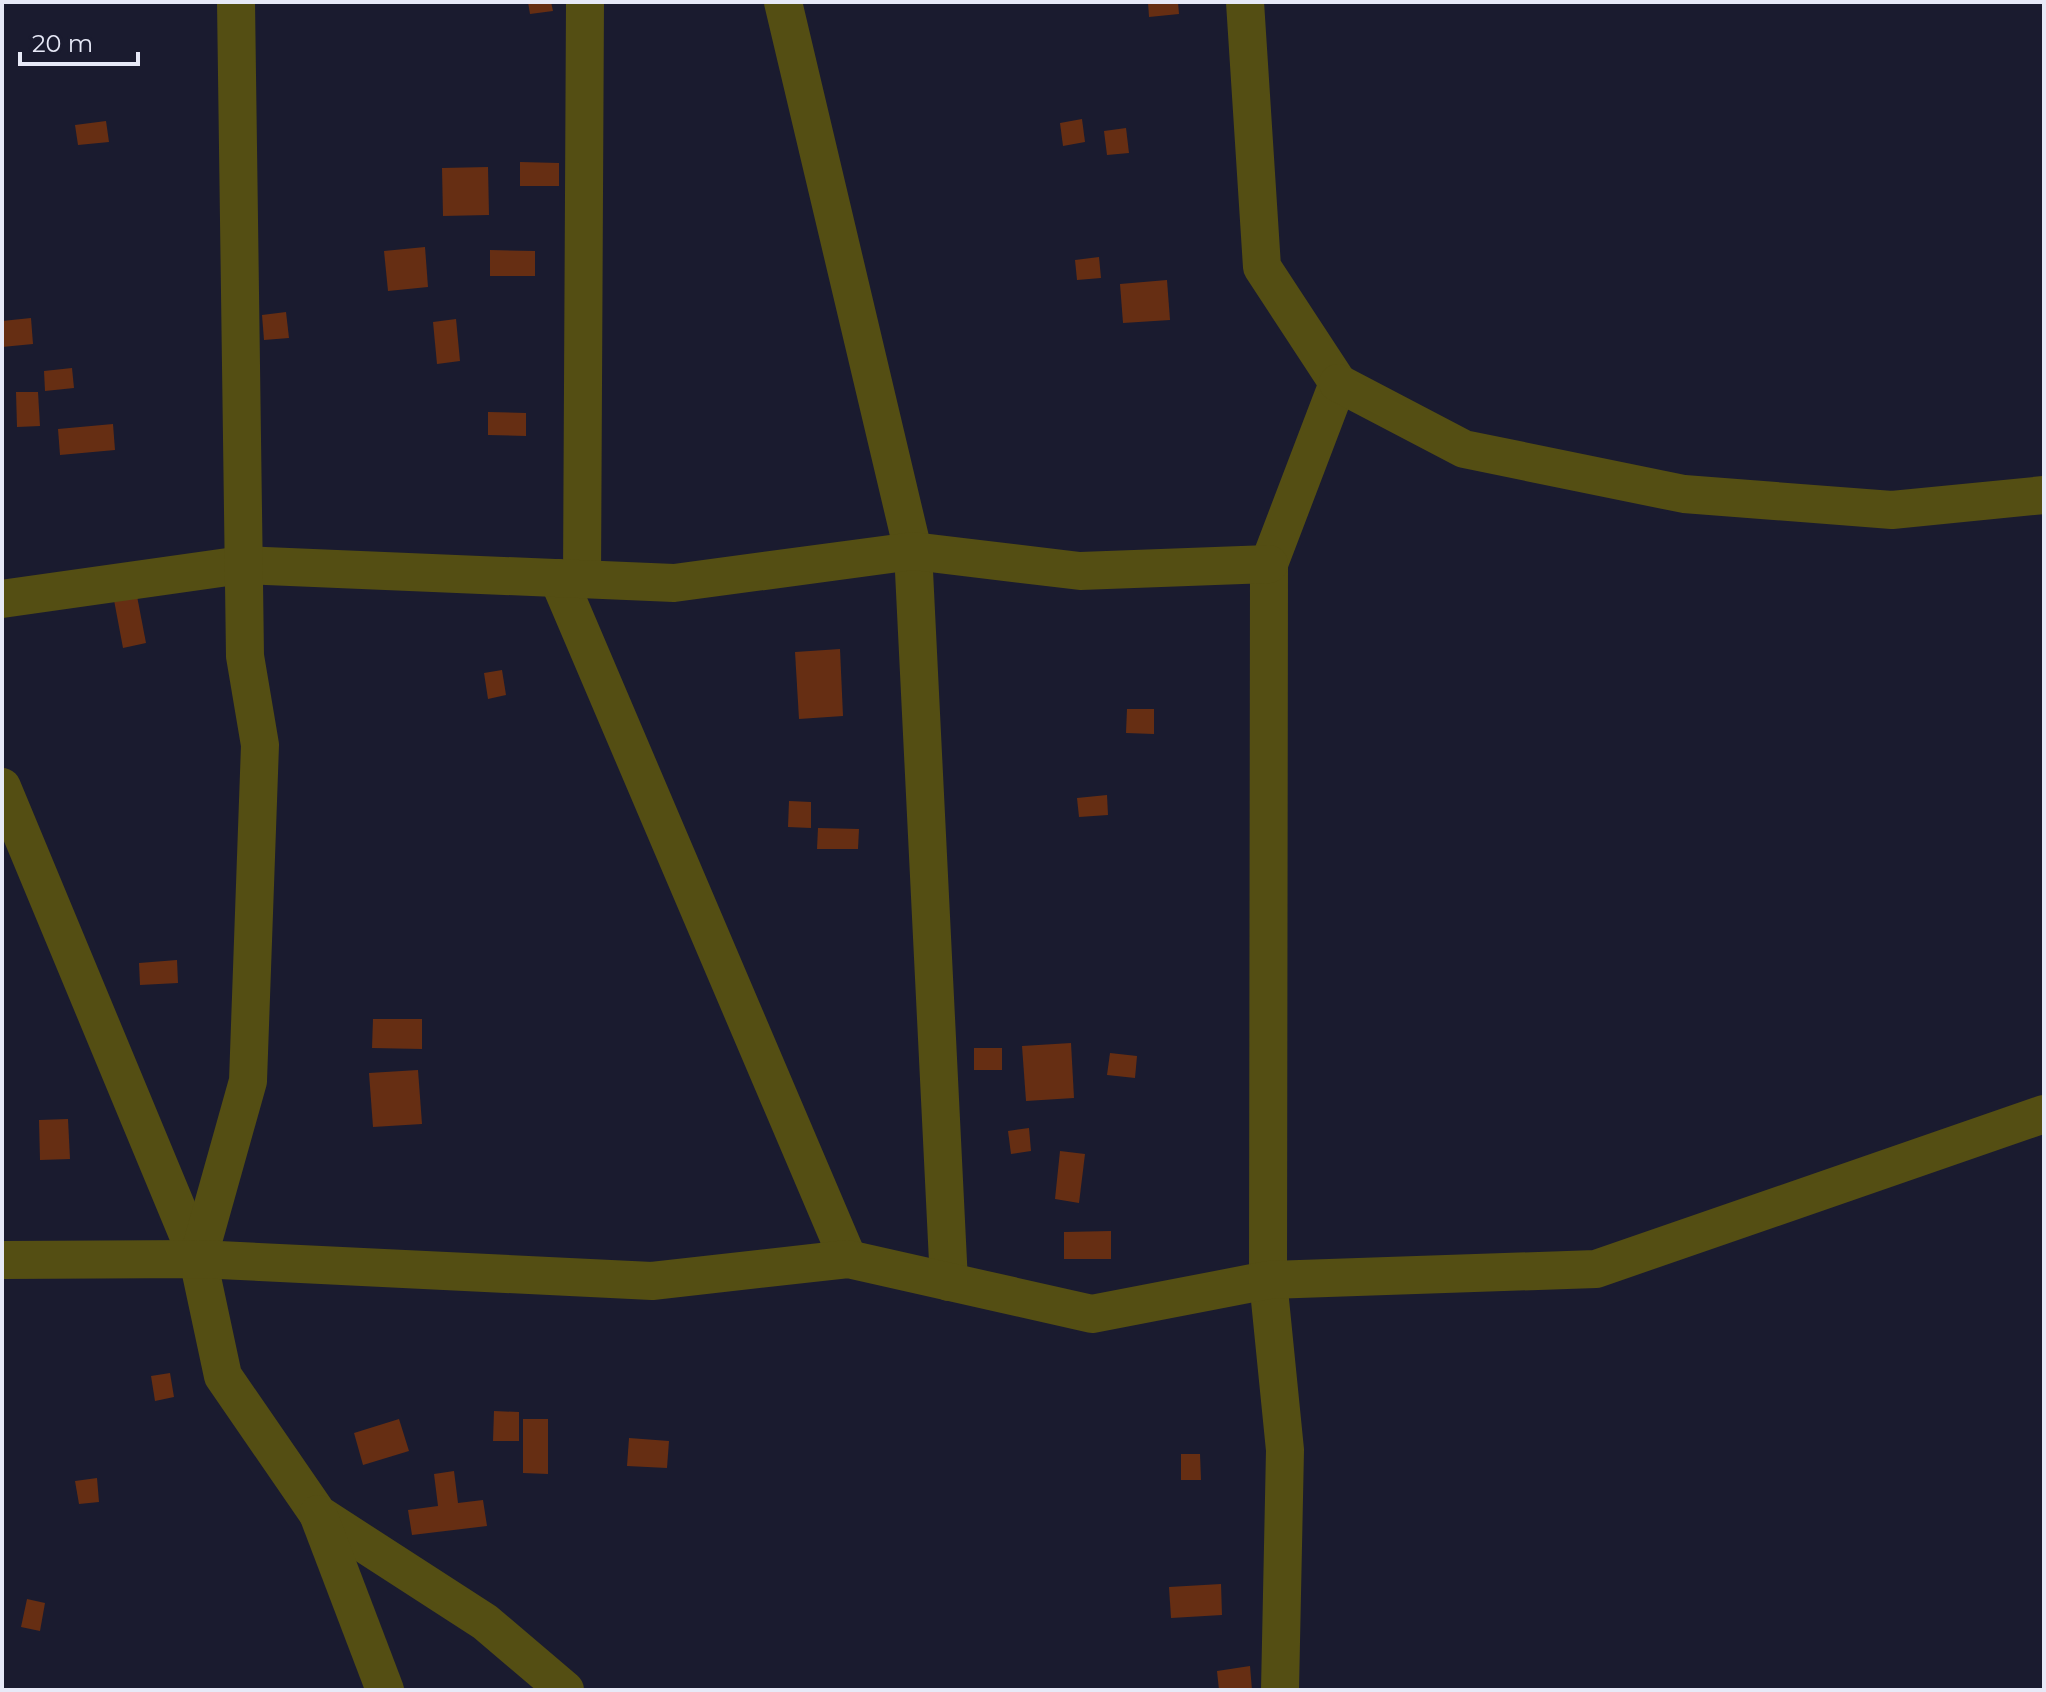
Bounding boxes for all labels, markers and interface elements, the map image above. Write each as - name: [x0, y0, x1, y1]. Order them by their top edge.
- scale bar: [20, 16, 138, 66]
- text: 20 m: [32, 29, 93, 58]

